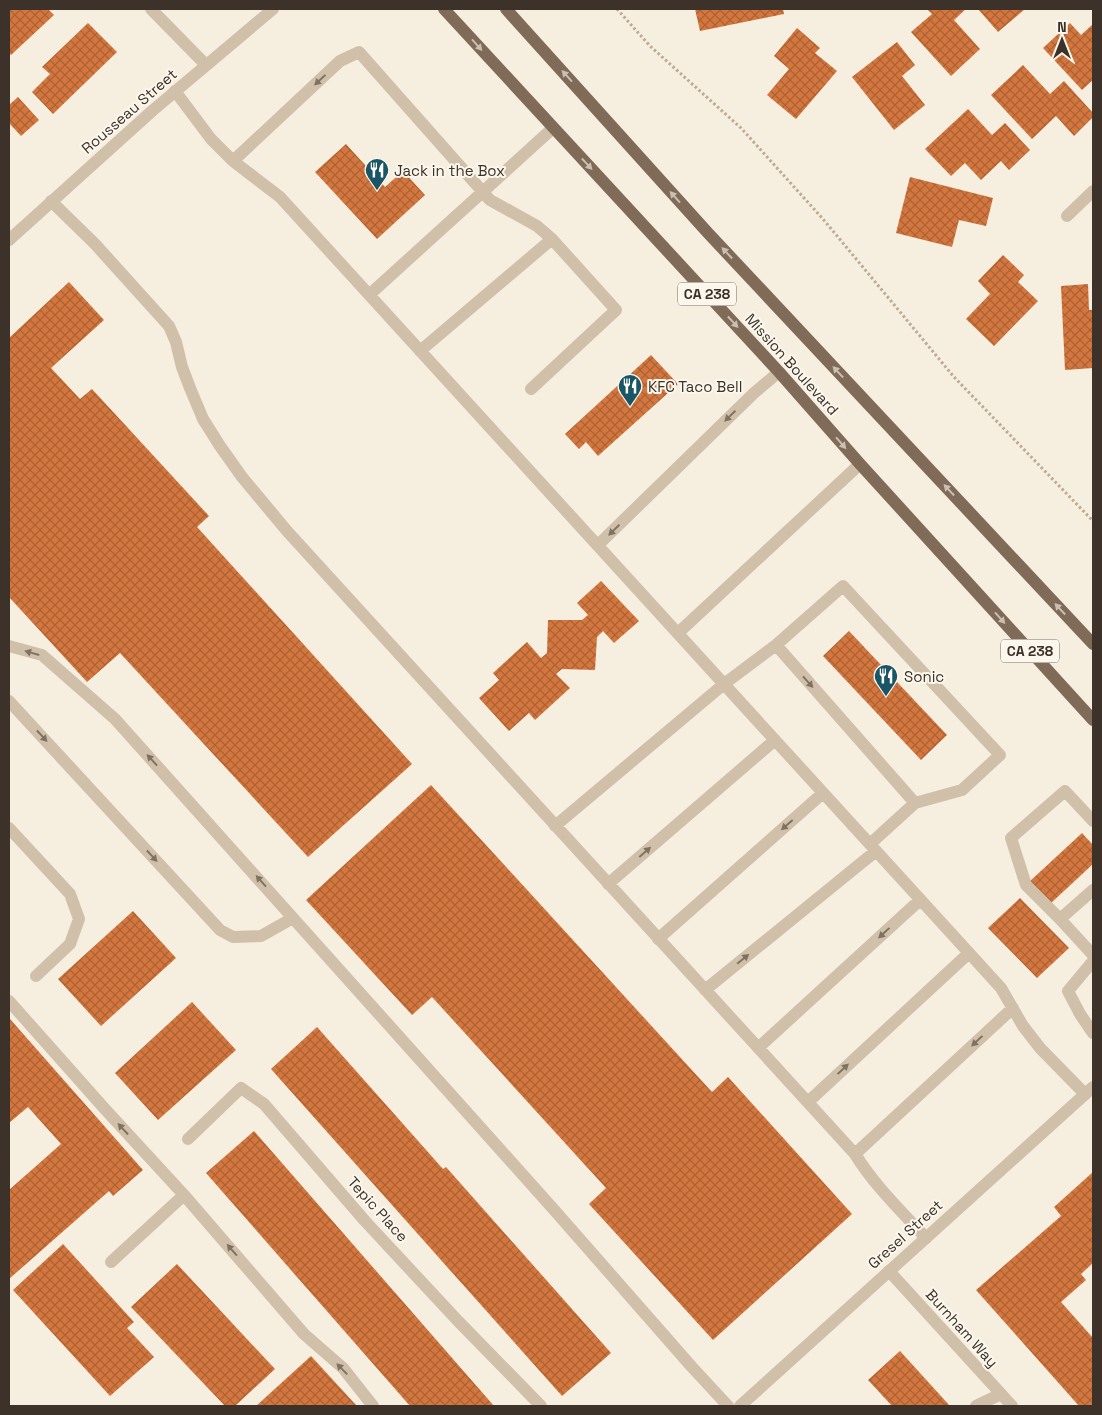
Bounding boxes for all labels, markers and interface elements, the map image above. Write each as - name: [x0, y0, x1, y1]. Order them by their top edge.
- north arrow: [1037, 15, 1087, 65]
- text: N: [1057, 18, 1067, 36]
- one-way arrow: [471, 38, 483, 50]
- street label: Rousseau Street: [78, 64, 181, 158]
- one-way arrow: [561, 69, 572, 82]
- one-way arrow: [314, 74, 326, 86]
- restaurant icon: Jack in the Box: [364, 157, 390, 191]
- one-way arrow: [581, 158, 593, 170]
- place label: Jack in the Box: [394, 161, 505, 180]
- one-way arrow: [669, 191, 681, 203]
- one-way arrow: [721, 247, 733, 259]
- road number: CA 238: [678, 282, 736, 306]
- street label: Mission Boulevard: [741, 309, 843, 419]
- one-way arrow: [727, 316, 739, 328]
- one-way arrow: [832, 366, 844, 378]
- restaurant icon: KFC Taco Bell: [617, 373, 643, 407]
- place label: KFC Taco Bell: [648, 377, 742, 396]
- one-way arrow: [724, 410, 736, 422]
- one-way arrow: [836, 436, 847, 449]
- one-way arrow: [943, 485, 955, 497]
- one-way arrow: [608, 524, 620, 536]
- one-way arrow: [1054, 603, 1066, 615]
- one-way arrow: [994, 611, 1006, 623]
- road number: CA 238: [1001, 640, 1059, 662]
- one-way arrow: [25, 648, 40, 656]
- restaurant icon: Sonic: [873, 663, 899, 697]
- place label: Sonic: [904, 667, 944, 686]
- one-way arrow: [802, 676, 814, 688]
- one-way arrow: [36, 730, 48, 742]
- one-way arrow: [146, 755, 158, 767]
- one-way arrow: [780, 820, 793, 831]
- one-way arrow: [639, 847, 651, 858]
- one-way arrow: [146, 850, 158, 862]
- one-way arrow: [255, 875, 266, 888]
- one-way arrow: [878, 927, 891, 938]
- one-way arrow: [736, 954, 749, 965]
- one-way arrow: [971, 1035, 983, 1047]
- one-way arrow: [837, 1063, 849, 1075]
- one-way arrow: [117, 1123, 129, 1135]
- street label: Tepic Place: [344, 1172, 412, 1246]
- street label: Gresel Street: [864, 1195, 946, 1273]
- one-way arrow: [226, 1244, 237, 1257]
- street label: Burnham Way: [922, 1285, 1002, 1371]
- one-way arrow: [336, 1363, 348, 1375]

